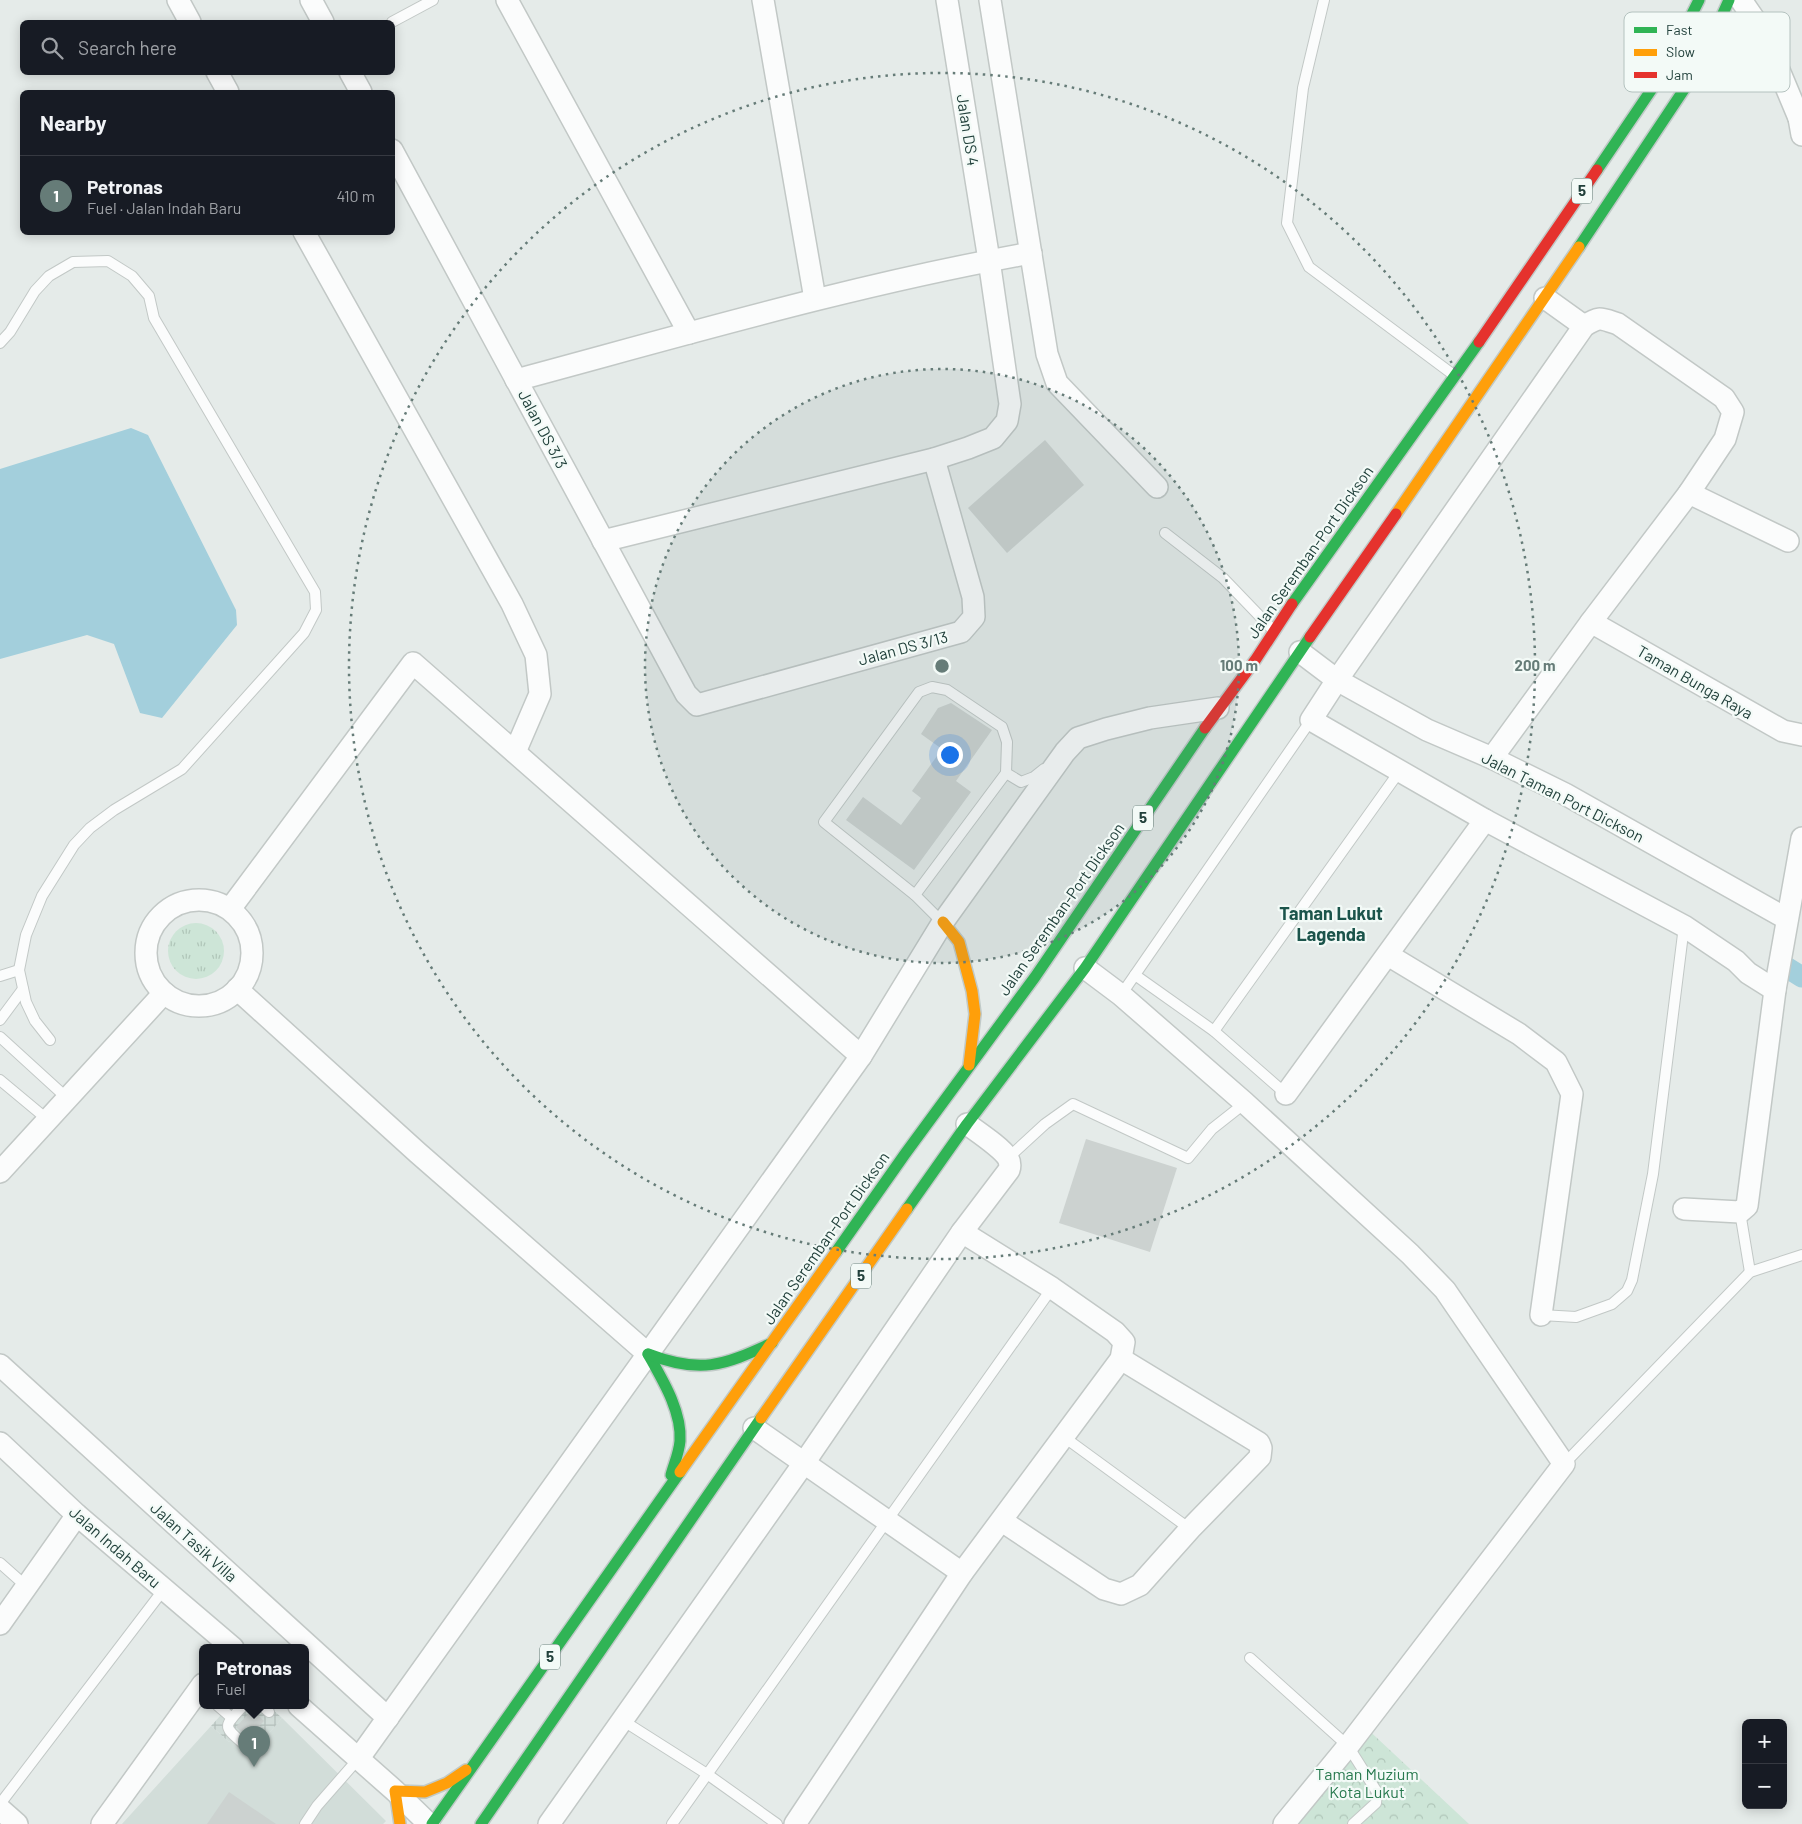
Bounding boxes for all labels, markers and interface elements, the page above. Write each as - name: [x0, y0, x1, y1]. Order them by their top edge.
- legend: [1624, 12, 1790, 92]
- search box: [20, 20, 395, 75]
- text: Fast: [1666, 21, 1692, 38]
- icon: search: [38, 34, 66, 62]
- text: Search here: [78, 36, 177, 59]
- text: Slow: [1666, 43, 1695, 60]
- text: Jam: [1666, 66, 1693, 83]
- street label: Jalan DS 4: [953, 93, 984, 167]
- text: Nearby: [40, 110, 106, 135]
- text: Petronas: [87, 175, 163, 198]
- road number: 5: [1572, 178, 1592, 204]
- text: 1: [53, 186, 59, 205]
- text: 410 m: [337, 186, 375, 205]
- text: Fuel · Jalan Indah Baru: [87, 198, 241, 217]
- street label: Jalan DS 3/3: [515, 386, 572, 471]
- street label: Jalan Seremban-Port Dickson: [1243, 462, 1377, 642]
- street label: Jalan DS 3/13: [856, 626, 950, 669]
- street label: Taman Bunga Raya: [1634, 641, 1756, 722]
- text: 100 m: [1220, 656, 1258, 674]
- text: 200 m: [1514, 656, 1556, 674]
- centre of rings: [933, 657, 951, 675]
- your location: [937, 742, 963, 768]
- street label: Jalan Taman Port Dickson: [1479, 747, 1648, 846]
- road number: 5: [1133, 806, 1153, 830]
- street label: Jalan Seremban-Port Dickson: [994, 819, 1128, 999]
- district label: Taman Lukut Lagenda: [1279, 902, 1383, 945]
- street label: Jalan Seremban-Port Dickson: [759, 1148, 893, 1328]
- road number: 5: [851, 1264, 871, 1288]
- street label: Jalan Tasik Villa: [147, 1498, 242, 1586]
- street label: Jalan Indah Baru: [66, 1502, 165, 1592]
- popup: [199, 1644, 309, 1709]
- road number: 5: [540, 1644, 560, 1670]
- text: Petronas: [216, 1656, 292, 1679]
- text: Fuel: [216, 1679, 246, 1698]
- map controls: [1742, 1719, 1787, 1809]
- button: +: [1742, 1719, 1787, 1764]
- pin: 1: [238, 1726, 270, 1767]
- park label: Taman Muzium Kota Lukut: [1315, 1764, 1419, 1801]
- button: −: [1742, 1764, 1787, 1809]

